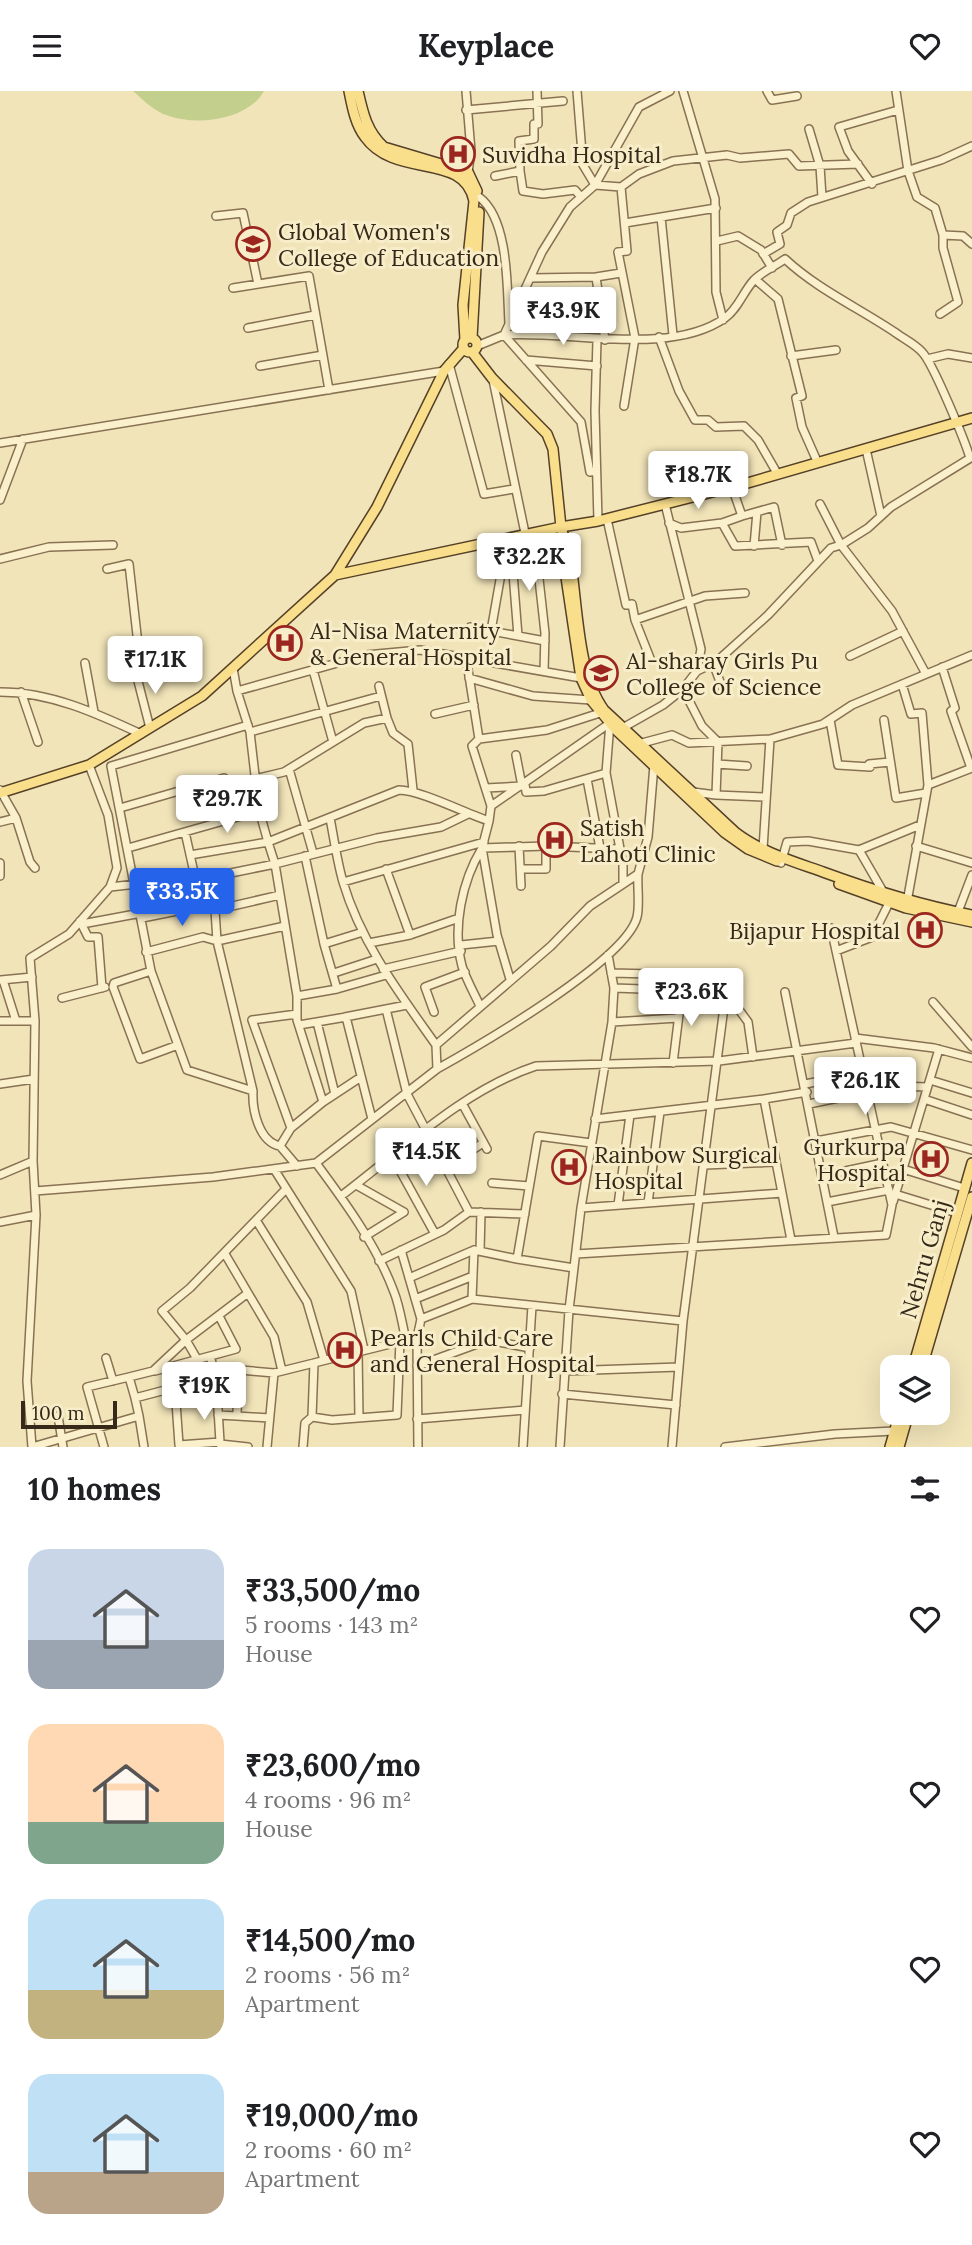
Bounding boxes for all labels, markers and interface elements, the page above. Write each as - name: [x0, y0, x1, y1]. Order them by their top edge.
- text: Keyplace: [418, 25, 554, 66]
- icon: menu: [28, 27, 66, 65]
- icon: heart: [906, 27, 944, 65]
- hospital icon: Suvidha Hospital: [439, 135, 477, 173]
- place label: Suvidha Hospital: [482, 140, 661, 169]
- place label: Global Women's College of Education: [278, 217, 499, 272]
- school or university icon: Global Women's College of Education: [234, 225, 272, 263]
- pin: ₹43.9K: [506, 287, 620, 347]
- text: ₹43.9K: [526, 295, 600, 324]
- pin: ₹18.7K: [641, 451, 755, 511]
- text: ₹18.7K: [664, 459, 732, 488]
- pin: ₹32.2K: [472, 533, 586, 593]
- text: ₹32.2K: [493, 541, 565, 570]
- place label: Al-Nisa Maternity & General Hospital: [309, 616, 512, 671]
- hospital icon: Al-Nisa Maternity & General Hospital: [266, 624, 304, 662]
- pin: ₹17.1K: [98, 637, 212, 696]
- text: ₹17.1K: [124, 644, 186, 673]
- place label: Al-sharay Girls Pu College of Science: [625, 646, 822, 701]
- school or university icon: Al-sharay Girls Pu College of Science: [582, 654, 620, 692]
- pin: ₹29.7K: [170, 775, 284, 835]
- text: ₹29.7K: [192, 783, 262, 812]
- place label: Satish Lahoti Clinic: [580, 813, 716, 868]
- hospital icon: Satish Lahoti Clinic: [536, 821, 574, 859]
- pin: ₹33.5K: [125, 869, 239, 928]
- text: ₹33.5K: [145, 876, 219, 905]
- hospital icon: Bijapur Hospital: [906, 911, 944, 949]
- place label: Bijapur Hospital: [729, 916, 900, 945]
- pin: ₹23.6K: [634, 969, 748, 1028]
- text: ₹23.6K: [654, 976, 728, 1005]
- pin: ₹26.1K: [808, 1058, 922, 1117]
- text: ₹26.1K: [830, 1065, 900, 1094]
- pin: ₹14.5K: [369, 1129, 483, 1188]
- place label: Gurkurpa Hospital: [803, 1132, 906, 1187]
- text: ₹14.5K: [391, 1136, 461, 1165]
- place label: Rainbow Surgical Hospital: [594, 1140, 778, 1195]
- hospital icon: Gurkurpa Hospital: [912, 1140, 950, 1178]
- hospital icon: Rainbow Surgical Hospital: [550, 1148, 588, 1186]
- street label: Nehru Ganj: [893, 1196, 955, 1322]
- place label: Pearls Child Care and General Hospital: [370, 1323, 595, 1378]
- hospital icon: Pearls Child Care and General Hospital: [326, 1331, 364, 1369]
- map controls: [880, 1355, 950, 1425]
- button: layers: [880, 1355, 950, 1425]
- pin: ₹19K: [163, 1363, 245, 1422]
- text: ₹19K: [178, 1370, 230, 1399]
- scale bar: [21, 1398, 117, 1430]
- text: 100 m: [32, 1401, 85, 1425]
- text: 10 homes: [28, 1470, 161, 1508]
- icon: filters: [906, 1470, 944, 1508]
- text: ₹33,500/mo: [245, 1571, 420, 1609]
- icon: home: [84, 1577, 168, 1661]
- icon: heart: [906, 1600, 944, 1638]
- text: 5 rooms · 143 m²: [245, 1610, 418, 1639]
- text: House: [245, 1639, 313, 1668]
- text: ₹23,600/mo: [245, 1746, 421, 1784]
- icon: home: [84, 1752, 168, 1836]
- icon: heart: [906, 1775, 944, 1813]
- text: 4 rooms · 96 m²: [245, 1785, 411, 1814]
- text: House: [245, 1814, 313, 1843]
- text: ₹14,500/mo: [245, 1921, 415, 1959]
- icon: home: [84, 1927, 168, 2011]
- icon: heart: [906, 1950, 944, 1988]
- text: 2 rooms · 56 m²: [245, 1960, 410, 1989]
- text: Apartment: [245, 1989, 360, 2018]
- text: ₹19,000/mo: [245, 2096, 418, 2134]
- icon: home: [84, 2102, 168, 2186]
- icon: heart: [906, 2125, 944, 2163]
- text: 2 rooms · 60 m²: [245, 2135, 412, 2164]
- text: Apartment: [245, 2164, 360, 2193]

